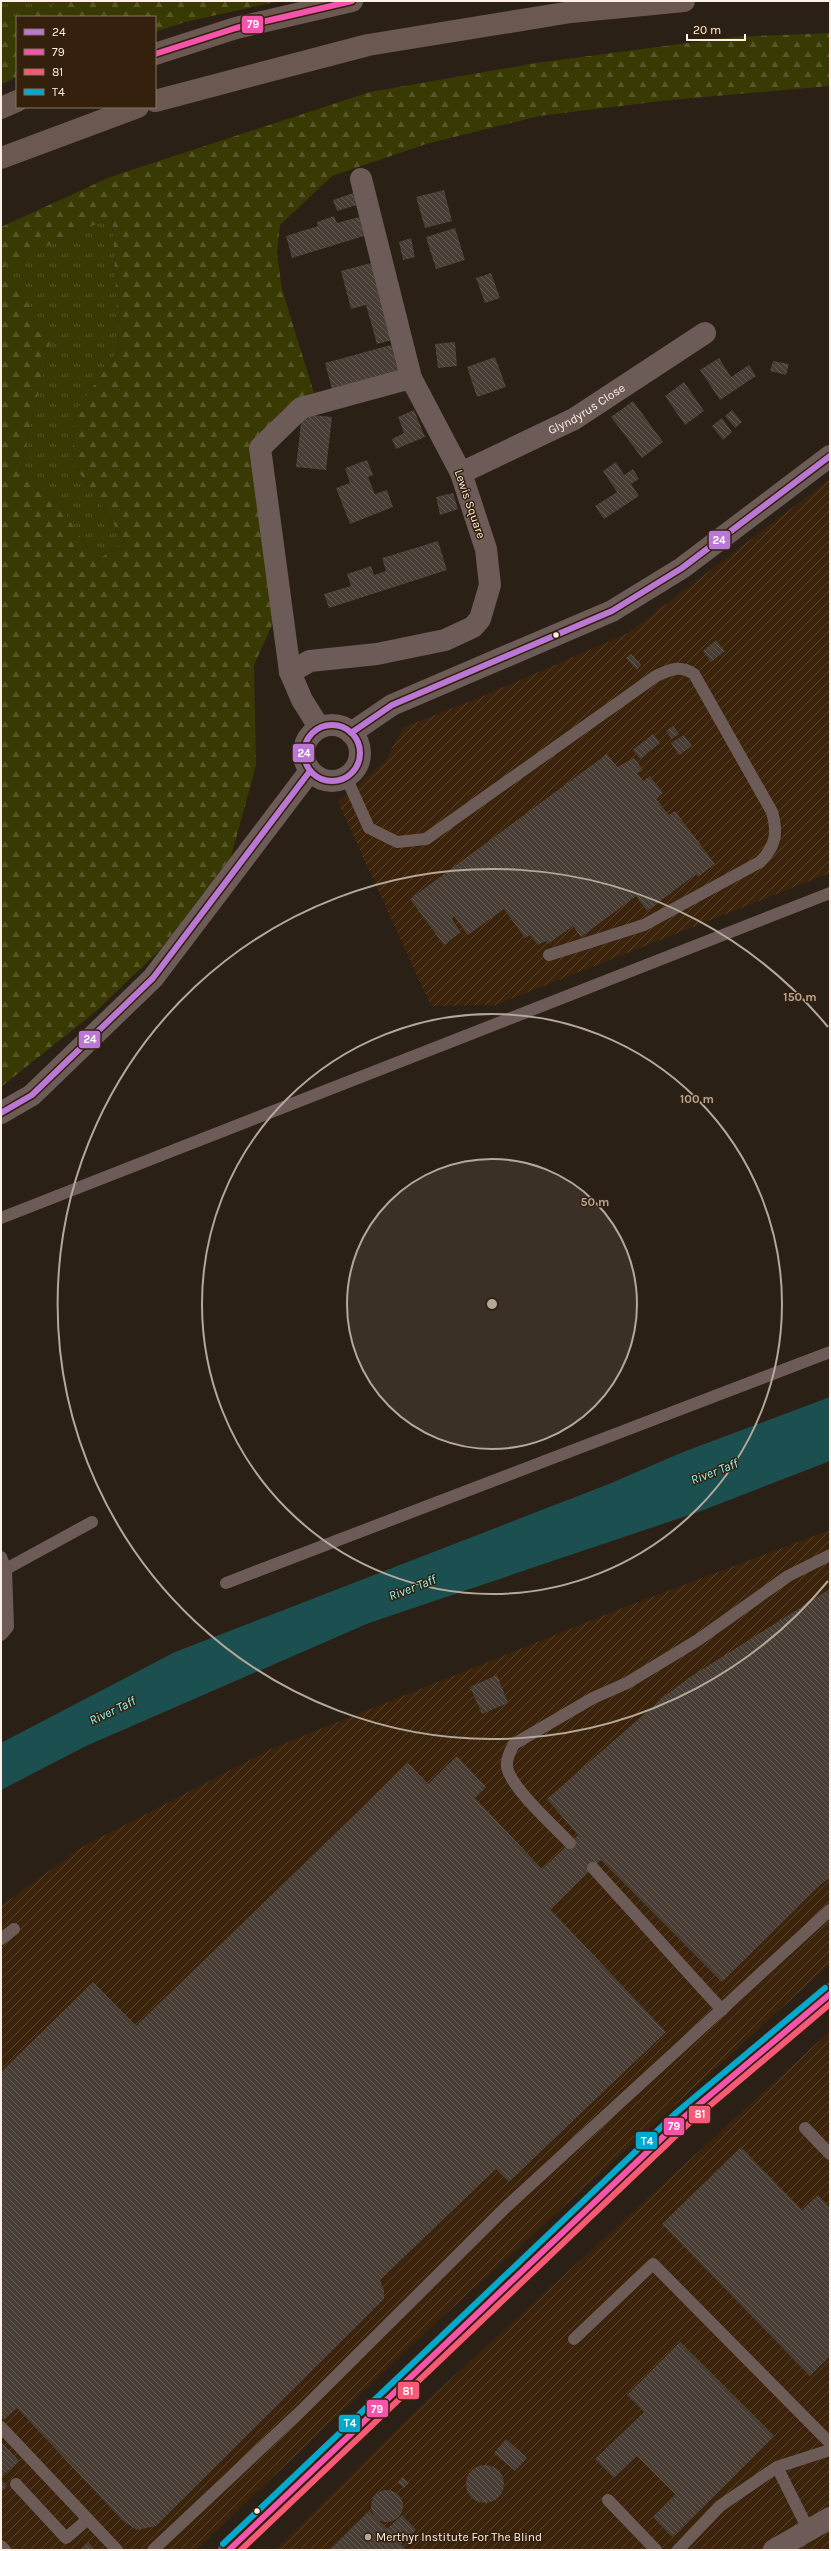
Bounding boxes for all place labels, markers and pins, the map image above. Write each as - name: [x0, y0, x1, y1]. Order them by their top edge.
- unlabelled marker: [551, 630, 561, 640]
- centre of rings: [485, 1297, 499, 1311]
- unlabelled marker: [252, 2506, 262, 2516]
- place label: Merthyr Institute For The Blind: [376, 2530, 542, 2544]
- marker: Merthyr Institute For The Blind: [363, 2532, 373, 2542]

